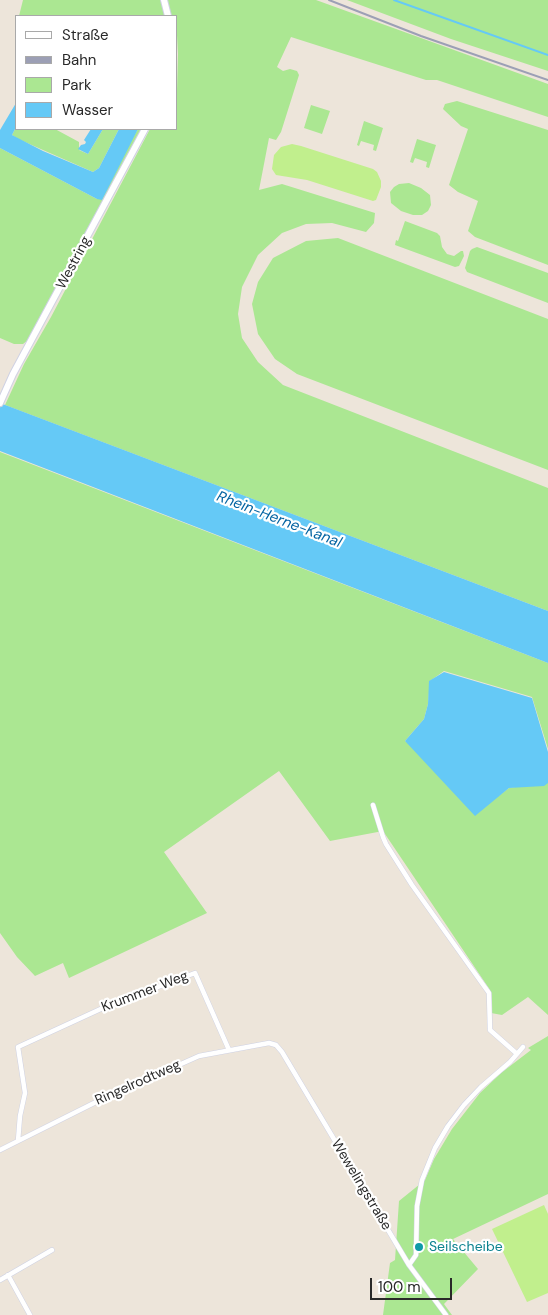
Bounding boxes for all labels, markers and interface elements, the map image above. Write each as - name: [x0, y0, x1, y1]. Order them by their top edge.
- legend: [15, 15, 178, 130]
- text: Straße: [62, 25, 109, 45]
- text: Bahn: [62, 50, 96, 70]
- text: Park: [62, 75, 92, 95]
- text: Wasser: [62, 100, 113, 120]
- street label: Westring: [53, 234, 95, 292]
- water label: Rhein-Herne-Kanal: [214, 488, 344, 552]
- street label: Krummer Weg: [99, 968, 191, 1016]
- street label: Ringelrodtweg: [93, 1057, 183, 1109]
- street label: Wewelingstraße: [327, 1136, 395, 1234]
- place label: Seilscheibe: [429, 1239, 503, 1255]
- marker: Seilscheibe: [413, 1241, 425, 1253]
- scale bar: [373, 1268, 456, 1300]
- text: 100 m: [378, 1277, 421, 1297]

